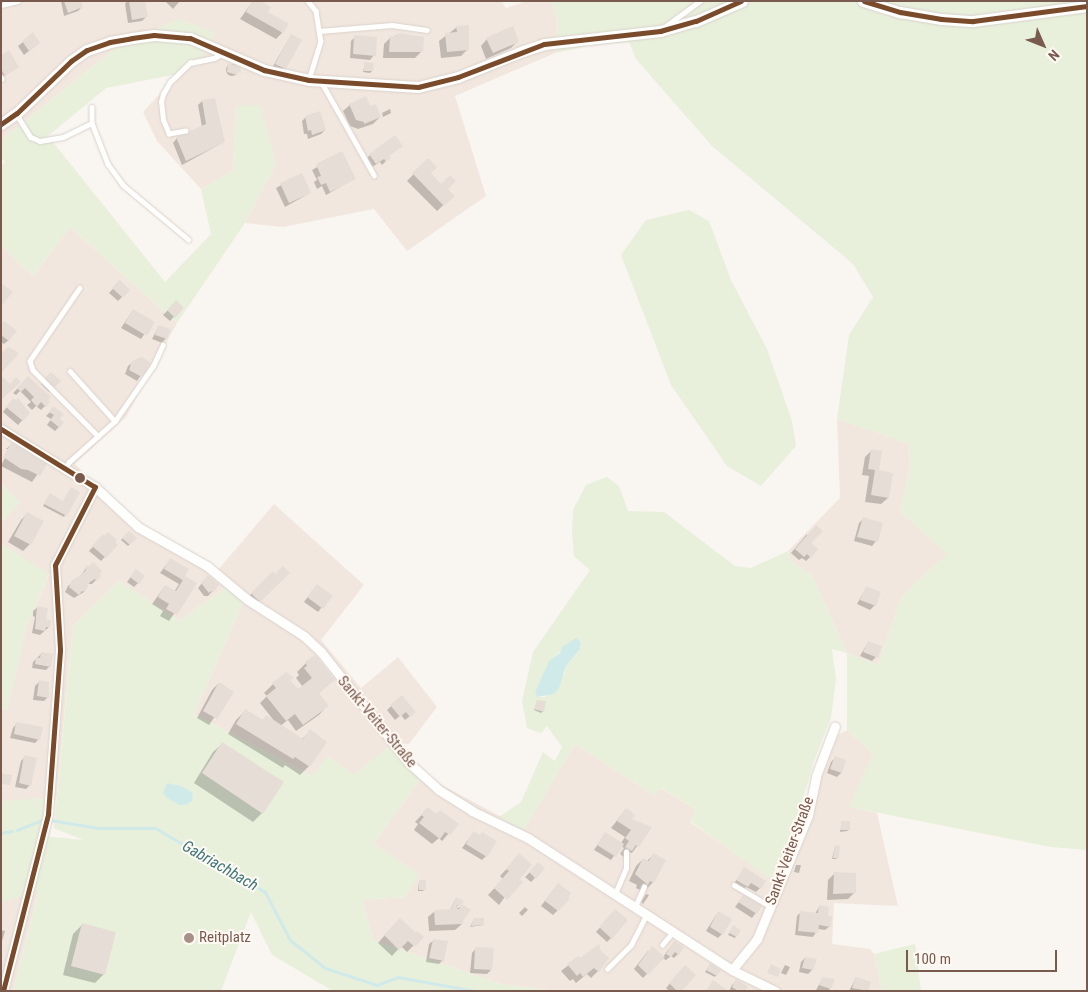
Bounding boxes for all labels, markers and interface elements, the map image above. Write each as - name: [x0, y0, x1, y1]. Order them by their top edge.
- north arrow: [1018, 20, 1068, 70]
- text: N: [1045, 47, 1063, 64]
- unlabelled marker: [75, 473, 85, 483]
- street label: Sankt-Veiter-Straße: [333, 673, 421, 771]
- street label: Sankt-Veiter-Straße: [762, 794, 818, 908]
- water label: Gabriachbach: [179, 837, 261, 895]
- place label: Reitplatz: [199, 929, 251, 947]
- marker: Reitplatz: [183, 932, 195, 944]
- scale bar: [908, 940, 1059, 972]
- text: 100 m: [914, 950, 951, 968]

